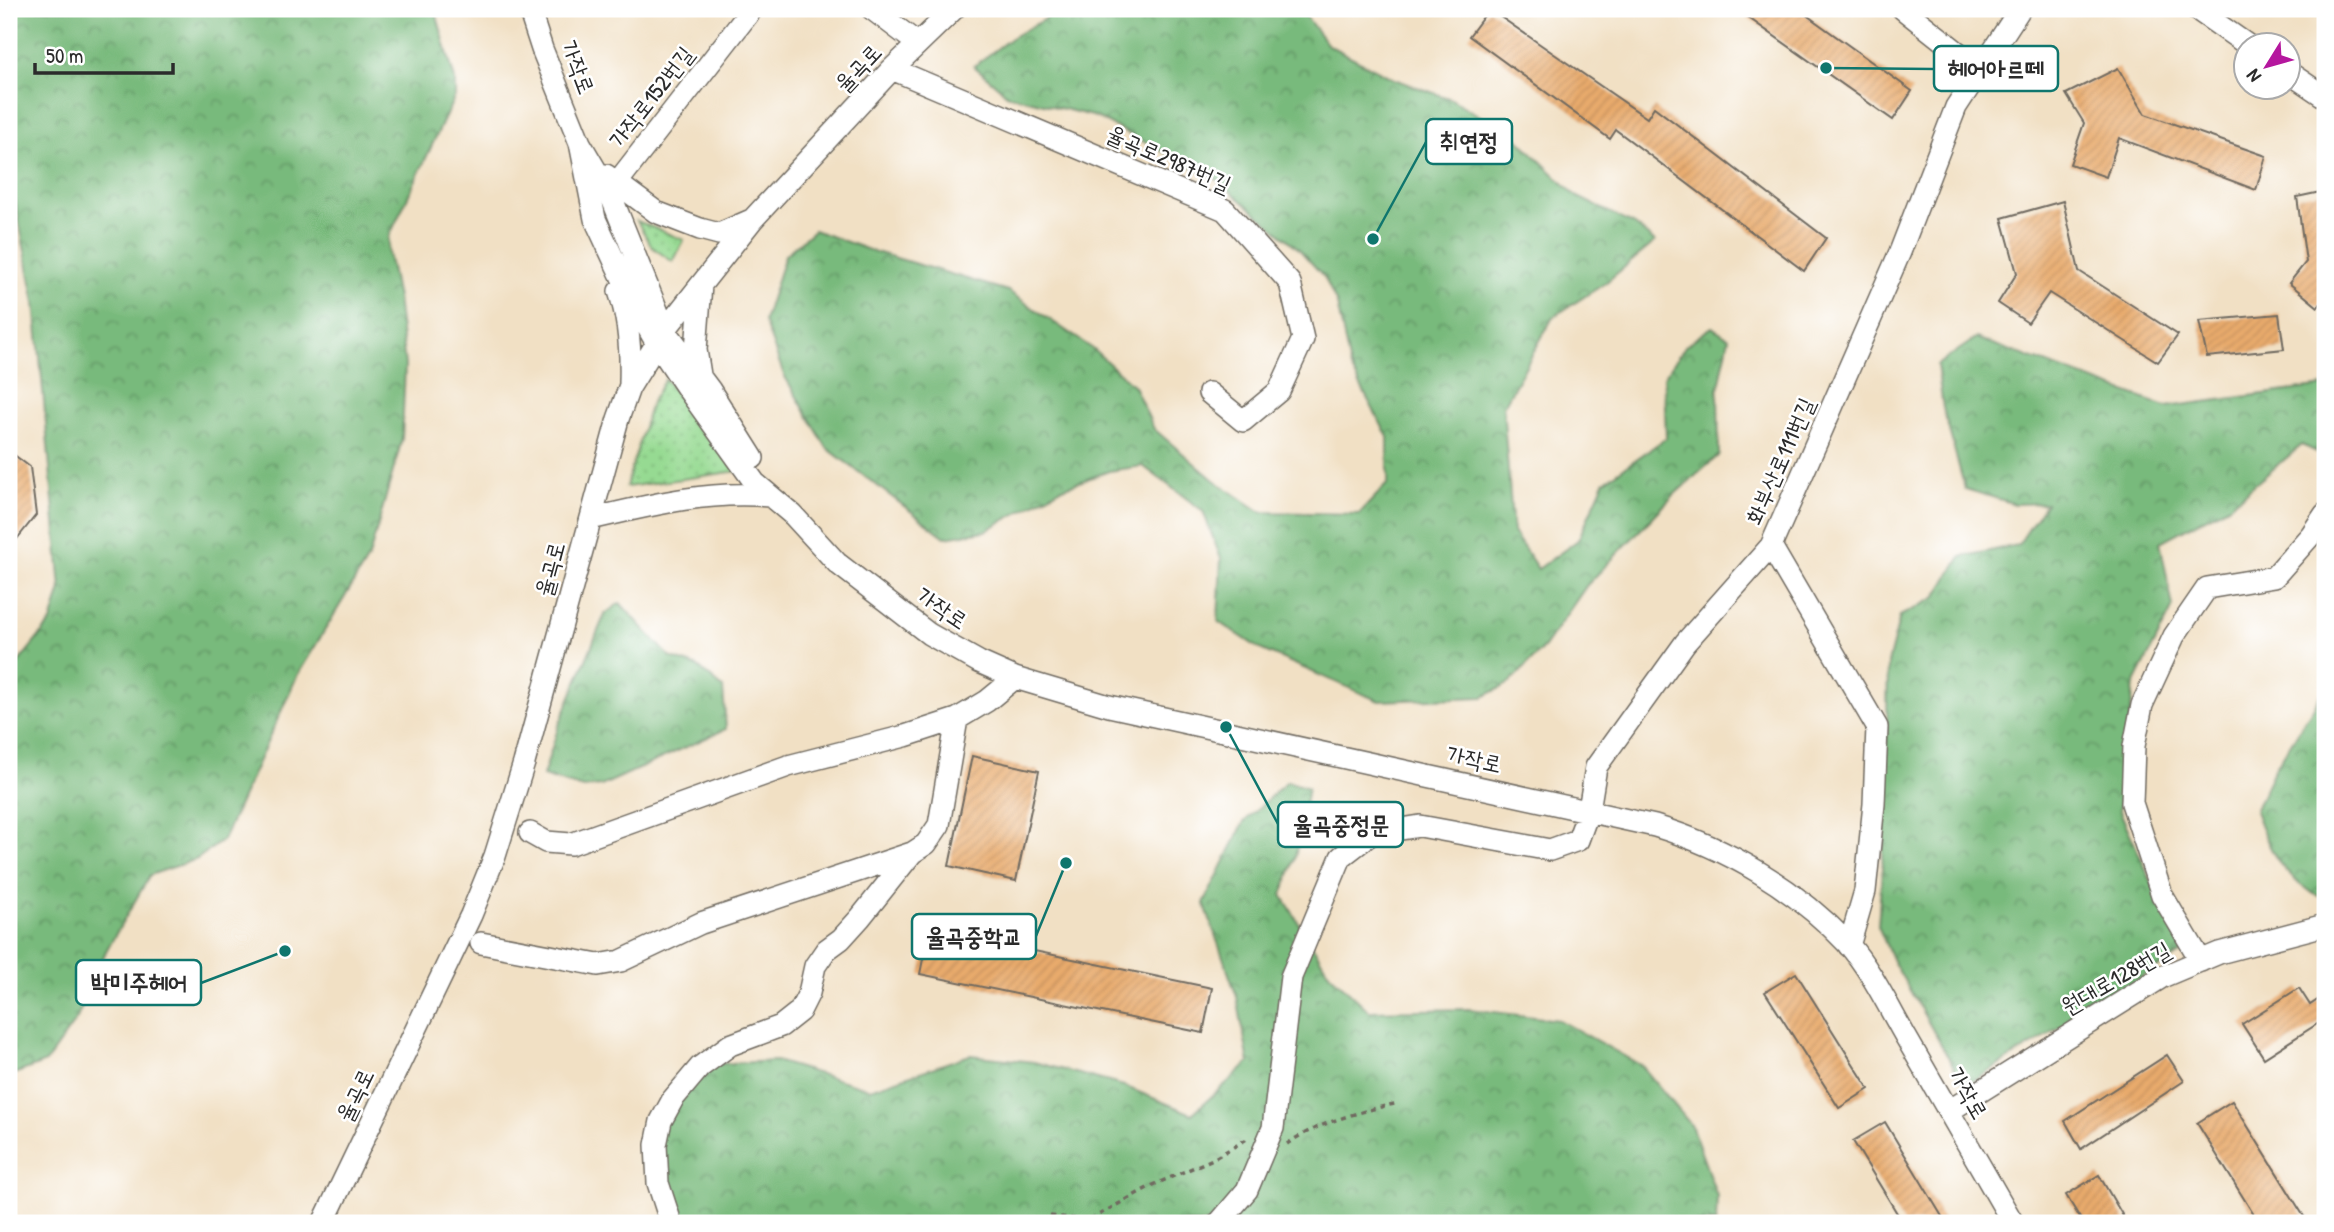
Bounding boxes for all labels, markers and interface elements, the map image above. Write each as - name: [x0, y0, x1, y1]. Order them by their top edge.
- scale bar: [35, 32, 173, 76]
- north arrow: [2232, 32, 2302, 102]
- street label: 가작로: [554, 35, 603, 98]
- street label: 율곡로: [827, 37, 888, 99]
- street label: 가작로152번길: [601, 39, 700, 154]
- text: 50 m: [46, 41, 83, 70]
- callout: 헤어아르떼: [1934, 46, 2058, 91]
- text: 헤어아르떼: [1948, 52, 2044, 84]
- text: N: [2240, 64, 2267, 88]
- street label: 율곡로2987번길: [1102, 117, 1236, 200]
- callout: 취연정: [1426, 119, 1512, 164]
- text: 취연정: [1440, 125, 1498, 157]
- street label: 화부산로111번길: [1738, 392, 1821, 529]
- street label: 율곡로: [527, 538, 572, 600]
- street label: 가작로: [911, 579, 974, 636]
- street label: 가작로: [1444, 738, 1504, 779]
- callout: 율곡중정문: [1278, 802, 1403, 847]
- text: 율곡중정문: [1293, 808, 1389, 840]
- callout: 율곡중학교: [912, 914, 1036, 959]
- text: 율곡중학교: [926, 920, 1022, 952]
- street label: 원대로128번길: [2055, 934, 2176, 1021]
- callout: 박미주헤어: [76, 960, 201, 1005]
- text: 박미주헤어: [91, 966, 187, 998]
- street label: 가작로: [1941, 1061, 1996, 1125]
- street label: 율곡로: [328, 1063, 381, 1127]

